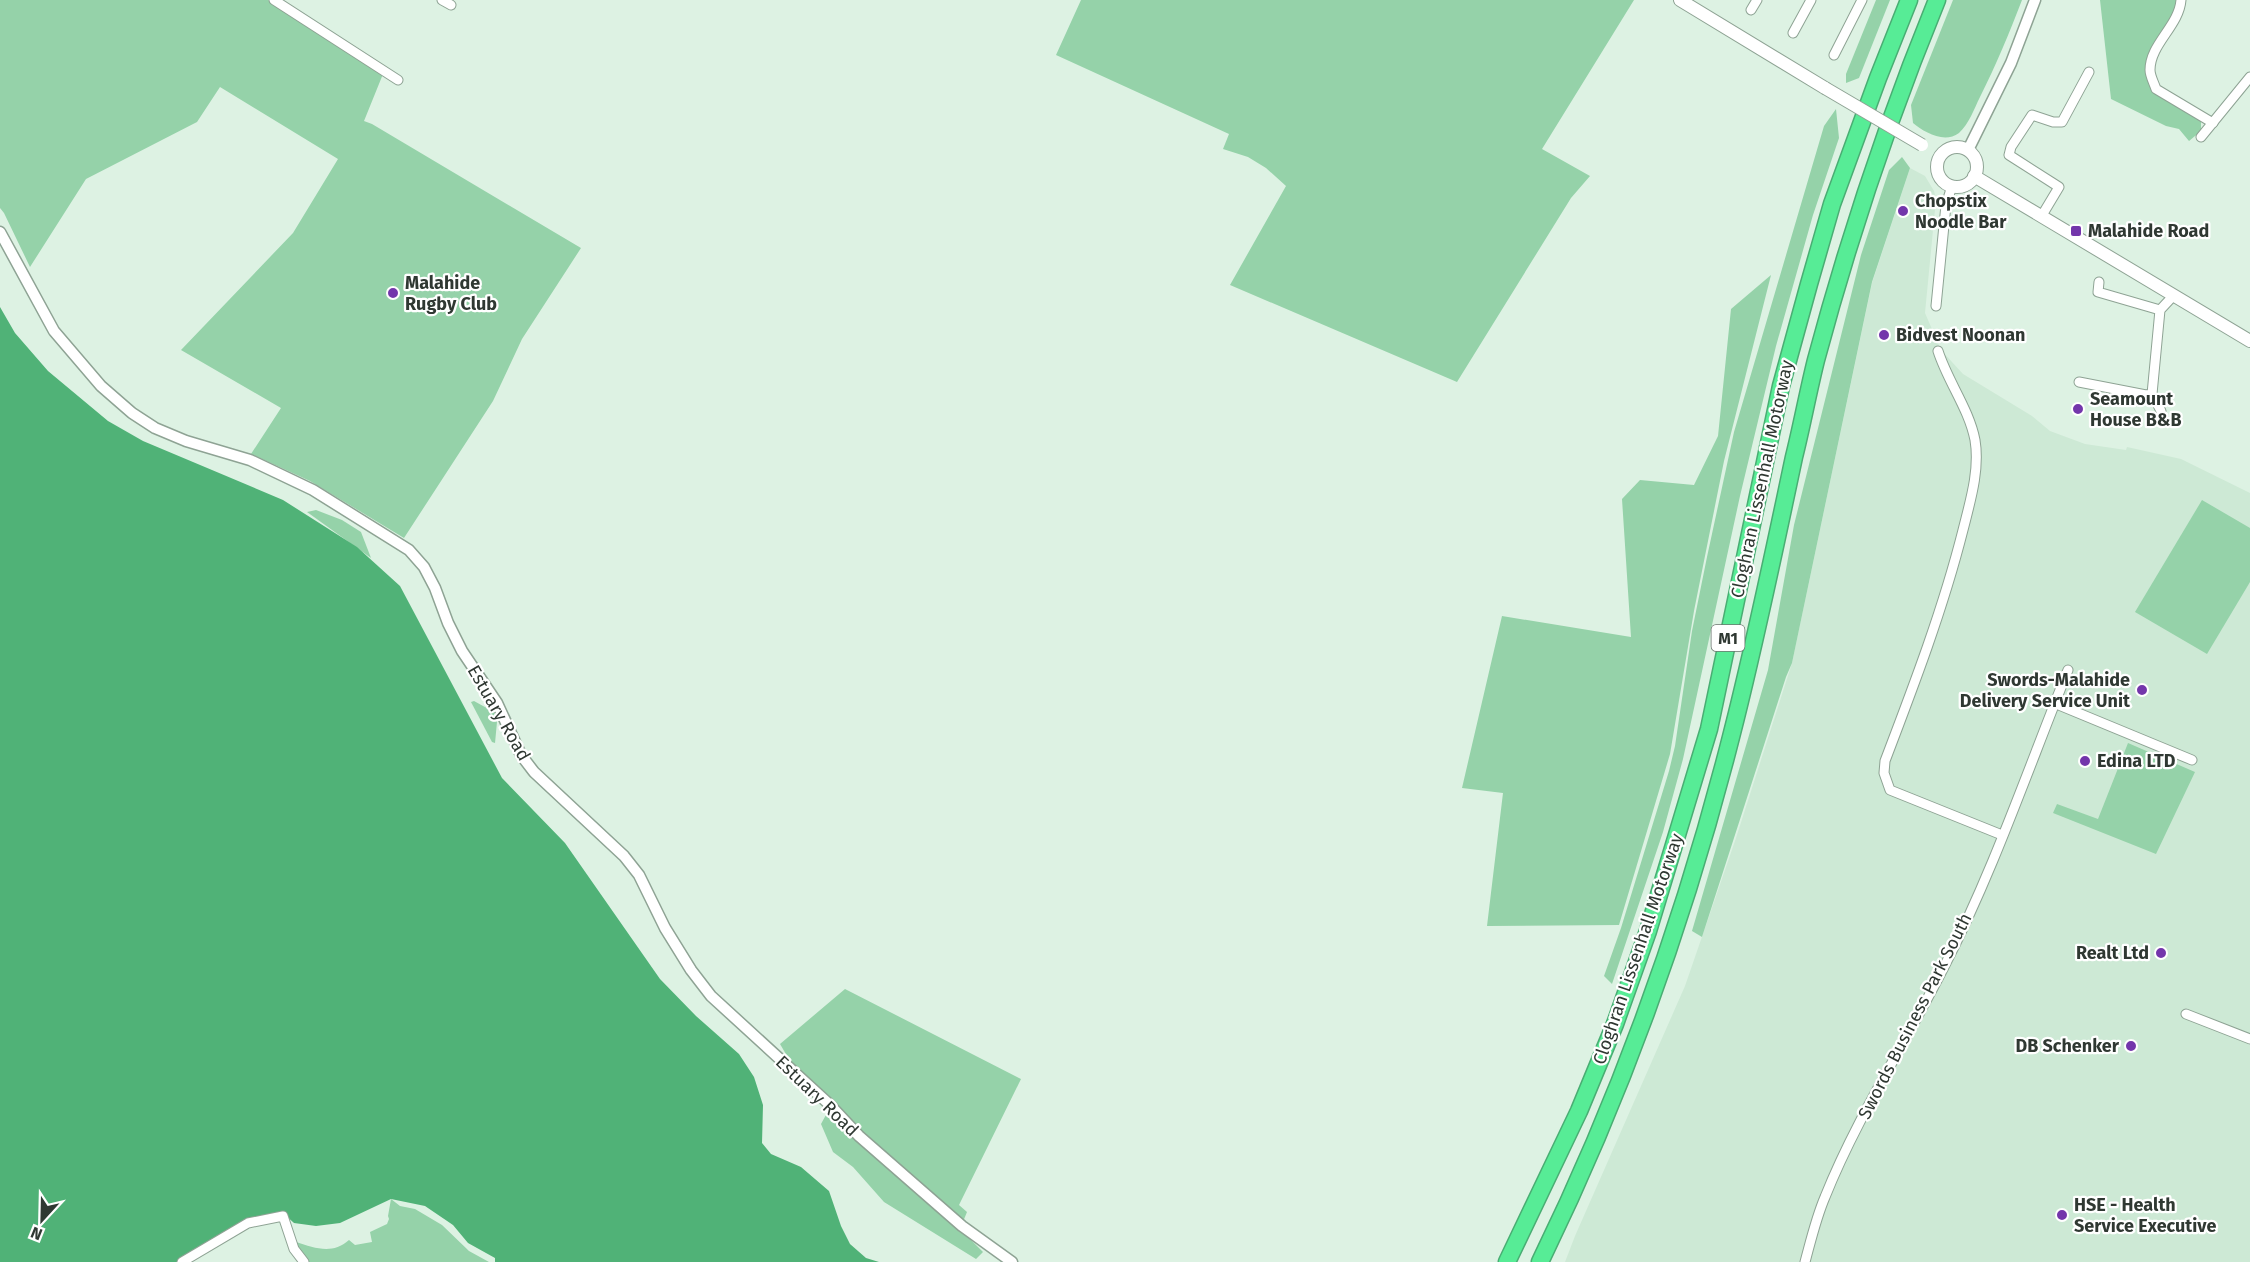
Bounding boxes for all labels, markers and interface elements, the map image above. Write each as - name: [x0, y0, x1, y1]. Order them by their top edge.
- place label: Chopstix Noodle Bar: [1915, 190, 2007, 233]
- marker: Chopstix Noodle Bar: [1896, 204, 1910, 218]
- place label: Malahide Road: [2088, 220, 2209, 242]
- marker: Malahide Road: [2069, 224, 2083, 238]
- place label: Malahide Rugby Club: [405, 272, 497, 315]
- marker: Malahide Rugby Club: [386, 286, 400, 300]
- place label: Bidvest Noonan: [1896, 324, 2026, 346]
- marker: Bidvest Noonan: [1877, 328, 1891, 342]
- street label: Cloghran Lissenhall Motorway: [1726, 358, 1798, 600]
- place label: Seamount House B&B: [2090, 388, 2182, 431]
- marker: Seamount House B&B: [2071, 402, 2085, 416]
- road number: M1: [1712, 625, 1744, 651]
- street label: Estuary Road: [463, 661, 535, 765]
- place label: Swords-Malahide Delivery Service Unit: [1960, 669, 2131, 712]
- marker: Swords-Malahide Delivery Service Unit: [2135, 683, 2149, 697]
- place label: Edina LTD: [2097, 750, 2176, 772]
- marker: Edina LTD: [2078, 754, 2092, 768]
- street label: Cloghran Lissenhall Motorway: [1588, 831, 1688, 1067]
- street label: Swords Business Park South: [1853, 909, 1977, 1123]
- place label: Realt Ltd: [2076, 942, 2149, 964]
- marker: Realt Ltd: [2154, 946, 2168, 960]
- place label: DB Schenker: [2015, 1035, 2120, 1057]
- marker: DB Schenker: [2124, 1039, 2138, 1053]
- street label: Estuary Road: [771, 1051, 863, 1141]
- north arrow: [12, 1190, 72, 1250]
- place label: HSE - Health Service Executive: [2074, 1194, 2216, 1237]
- marker: HSE - Health Service Executive: [2055, 1208, 2069, 1222]
- text: N: [28, 1223, 45, 1244]

